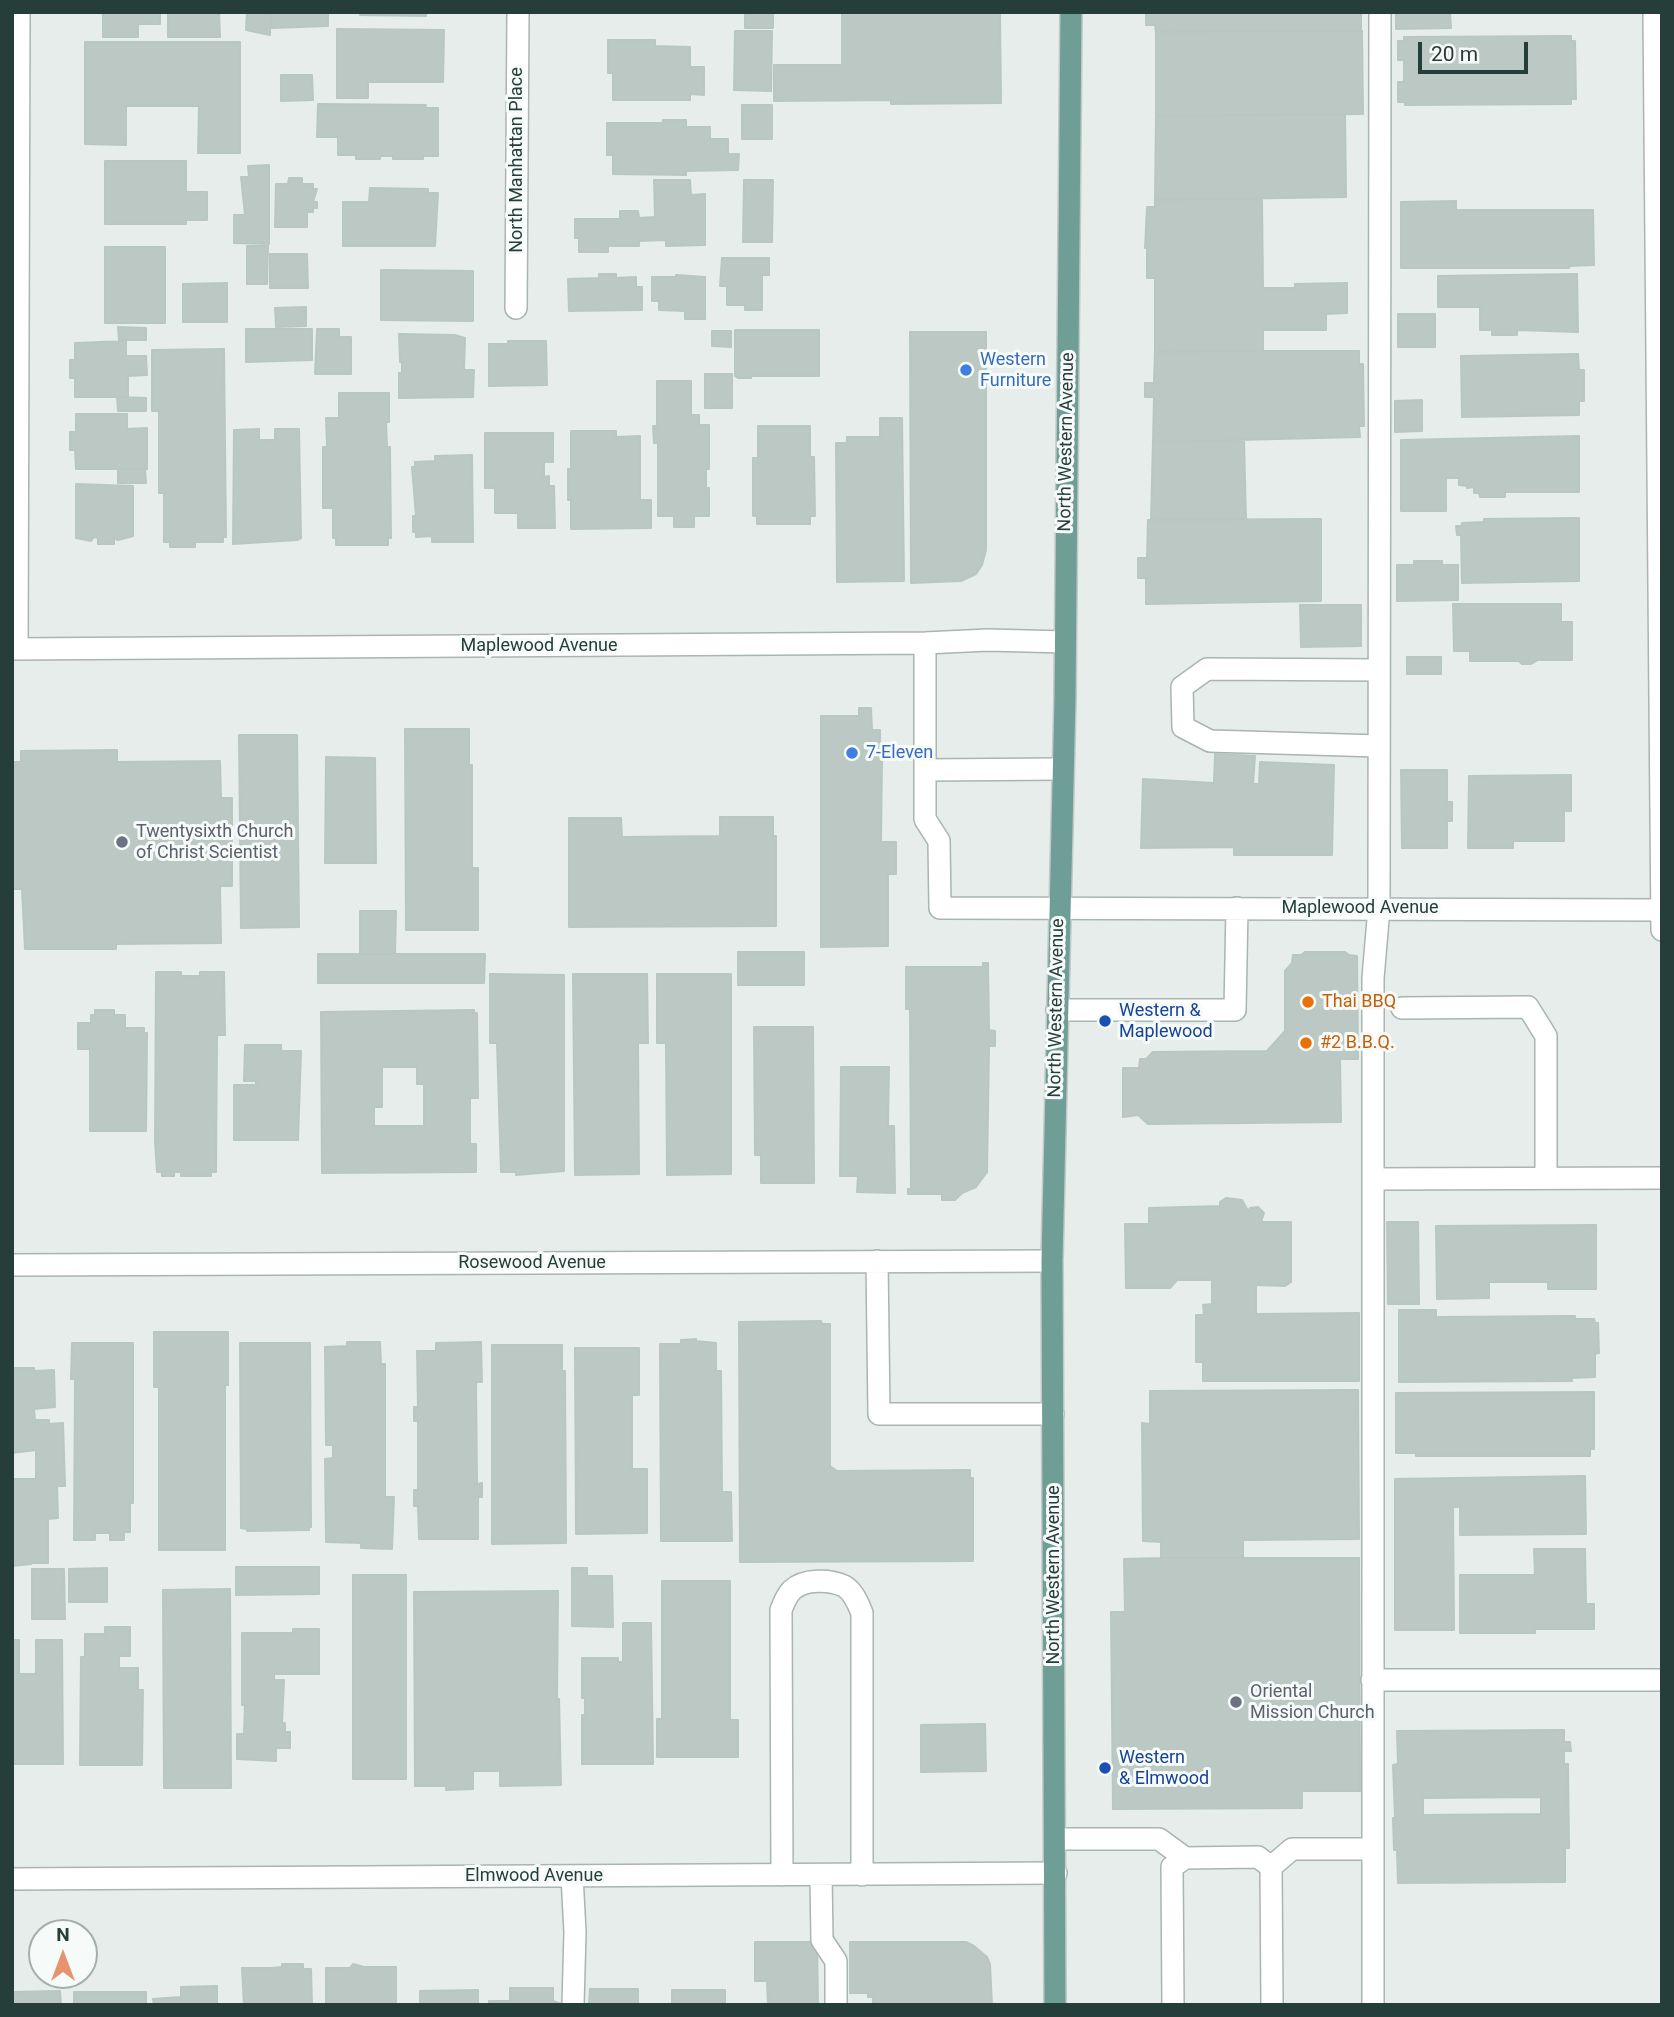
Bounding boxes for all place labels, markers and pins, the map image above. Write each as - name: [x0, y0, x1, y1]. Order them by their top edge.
- place label: Western Furniture: [980, 349, 1051, 392]
- marker: Western Furniture: [958, 362, 974, 378]
- place label: 7-Eleven: [866, 742, 933, 764]
- marker: 7-Eleven: [844, 745, 860, 761]
- place label: Twentysixth Church of Christ Scientist: [136, 821, 293, 864]
- marker: Twentysixth Church of Christ Scientist: [114, 834, 130, 850]
- place label: Thai BBQ: [1322, 991, 1396, 1013]
- marker: Thai BBQ: [1300, 994, 1316, 1010]
- place label: Western & Maplewood: [1119, 1000, 1213, 1042]
- marker: Western & Maplewood: [1097, 1013, 1113, 1029]
- place label: #2 B.B.Q.: [1320, 1032, 1395, 1054]
- marker: #2 B.B.Q.: [1298, 1035, 1314, 1051]
- place label: Oriental Mission Church: [1250, 1681, 1375, 1724]
- marker: Oriental Mission Church: [1228, 1694, 1244, 1710]
- place label: Western & Elmwood: [1119, 1747, 1209, 1790]
- marker: Western & Elmwood: [1097, 1760, 1113, 1776]

